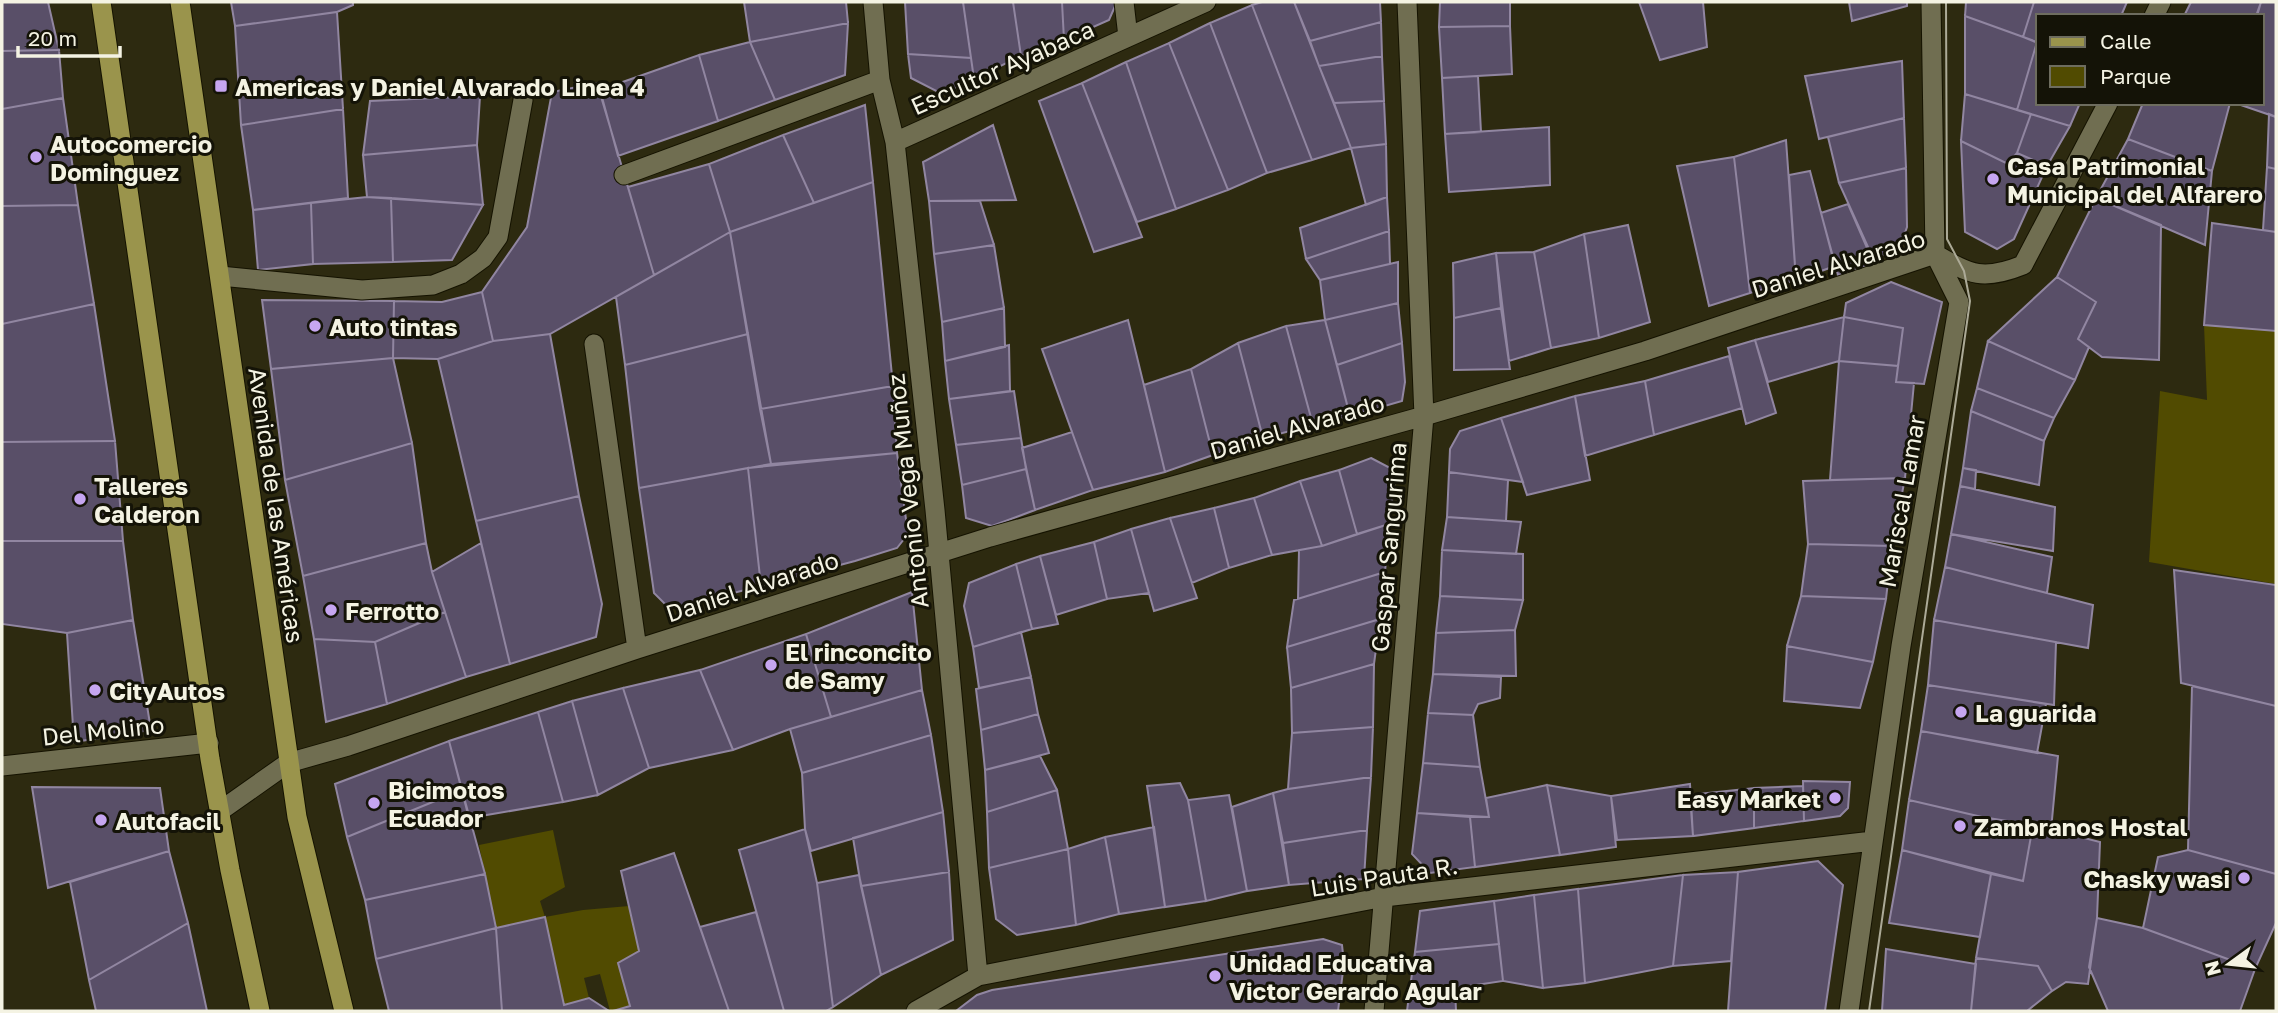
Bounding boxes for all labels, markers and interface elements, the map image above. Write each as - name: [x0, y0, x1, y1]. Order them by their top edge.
- scale bar: [18, 14, 119, 58]
- street label: Escultor Ayabaca: [906, 14, 1098, 120]
- legend: [2036, 14, 2264, 105]
- text: 20 m: [28, 25, 77, 51]
- text: Calle: [2100, 28, 2152, 54]
- text: Parque: [2100, 63, 2171, 89]
- place label: Americas y Daniel Alvarado Linea 4: [235, 72, 645, 101]
- marker: Americas y Daniel Alvarado Linea 4: [213, 78, 229, 94]
- place label: Autocomercio Dominguez: [50, 129, 212, 186]
- marker: Autocomercio Dominguez: [28, 149, 44, 165]
- place label: Casa Patrimonial Municipal del Alfarero: [2007, 151, 2263, 208]
- marker: Casa Patrimonial Municipal del Alfarero: [1985, 171, 2001, 187]
- street label: Daniel Alvarado: [1748, 223, 1928, 303]
- place label: Auto tintas: [329, 312, 458, 341]
- marker: Auto tintas: [307, 318, 323, 334]
- street label: Avenida de las Américas: [243, 365, 311, 645]
- street label: Antonio Vega Muñoz: [880, 372, 934, 610]
- street label: Daniel Alvarado: [1206, 387, 1388, 465]
- street label: Mariscal Lamar: [1872, 412, 1930, 590]
- street label: Gaspar Sangurima: [1364, 441, 1412, 653]
- place label: Talleres Calderon: [94, 471, 200, 528]
- marker: Talleres Calderon: [72, 491, 88, 507]
- street label: Daniel Alvarado: [662, 544, 842, 628]
- place label: Ferrotto: [345, 596, 439, 625]
- marker: Ferrotto: [323, 602, 339, 618]
- place label: El rinconcito de Samy: [785, 637, 932, 694]
- marker: El rinconcito de Samy: [763, 657, 779, 673]
- place label: CityAutos: [109, 676, 225, 705]
- marker: CityAutos: [87, 682, 103, 698]
- place label: La guarida: [1975, 698, 2096, 727]
- marker: La guarida: [1953, 704, 1969, 720]
- street label: Del Molino: [40, 709, 166, 751]
- place label: Bicimotos Ecuador: [388, 775, 505, 832]
- place label: Easy Market: [1677, 784, 1821, 813]
- marker: Easy Market: [1827, 790, 1843, 806]
- marker: Bicimotos Ecuador: [366, 795, 382, 811]
- place label: Autofacil: [115, 806, 220, 835]
- marker: Autofacil: [93, 812, 109, 828]
- place label: Zambranos Hostal: [1974, 812, 2188, 841]
- marker: Zambranos Hostal: [1952, 818, 1968, 834]
- street label: Luis Pauta R.: [1308, 850, 1460, 902]
- place label: Chasky wasi: [2083, 864, 2230, 893]
- marker: Chasky wasi: [2236, 870, 2252, 886]
- north arrow: [2194, 929, 2264, 999]
- place label: Unidad Educativa Victor Gerardo Agular: [1229, 948, 1482, 1005]
- text: N: [2199, 959, 2225, 978]
- marker: Unidad Educativa Victor Gerardo Agular: [1207, 968, 1223, 984]

